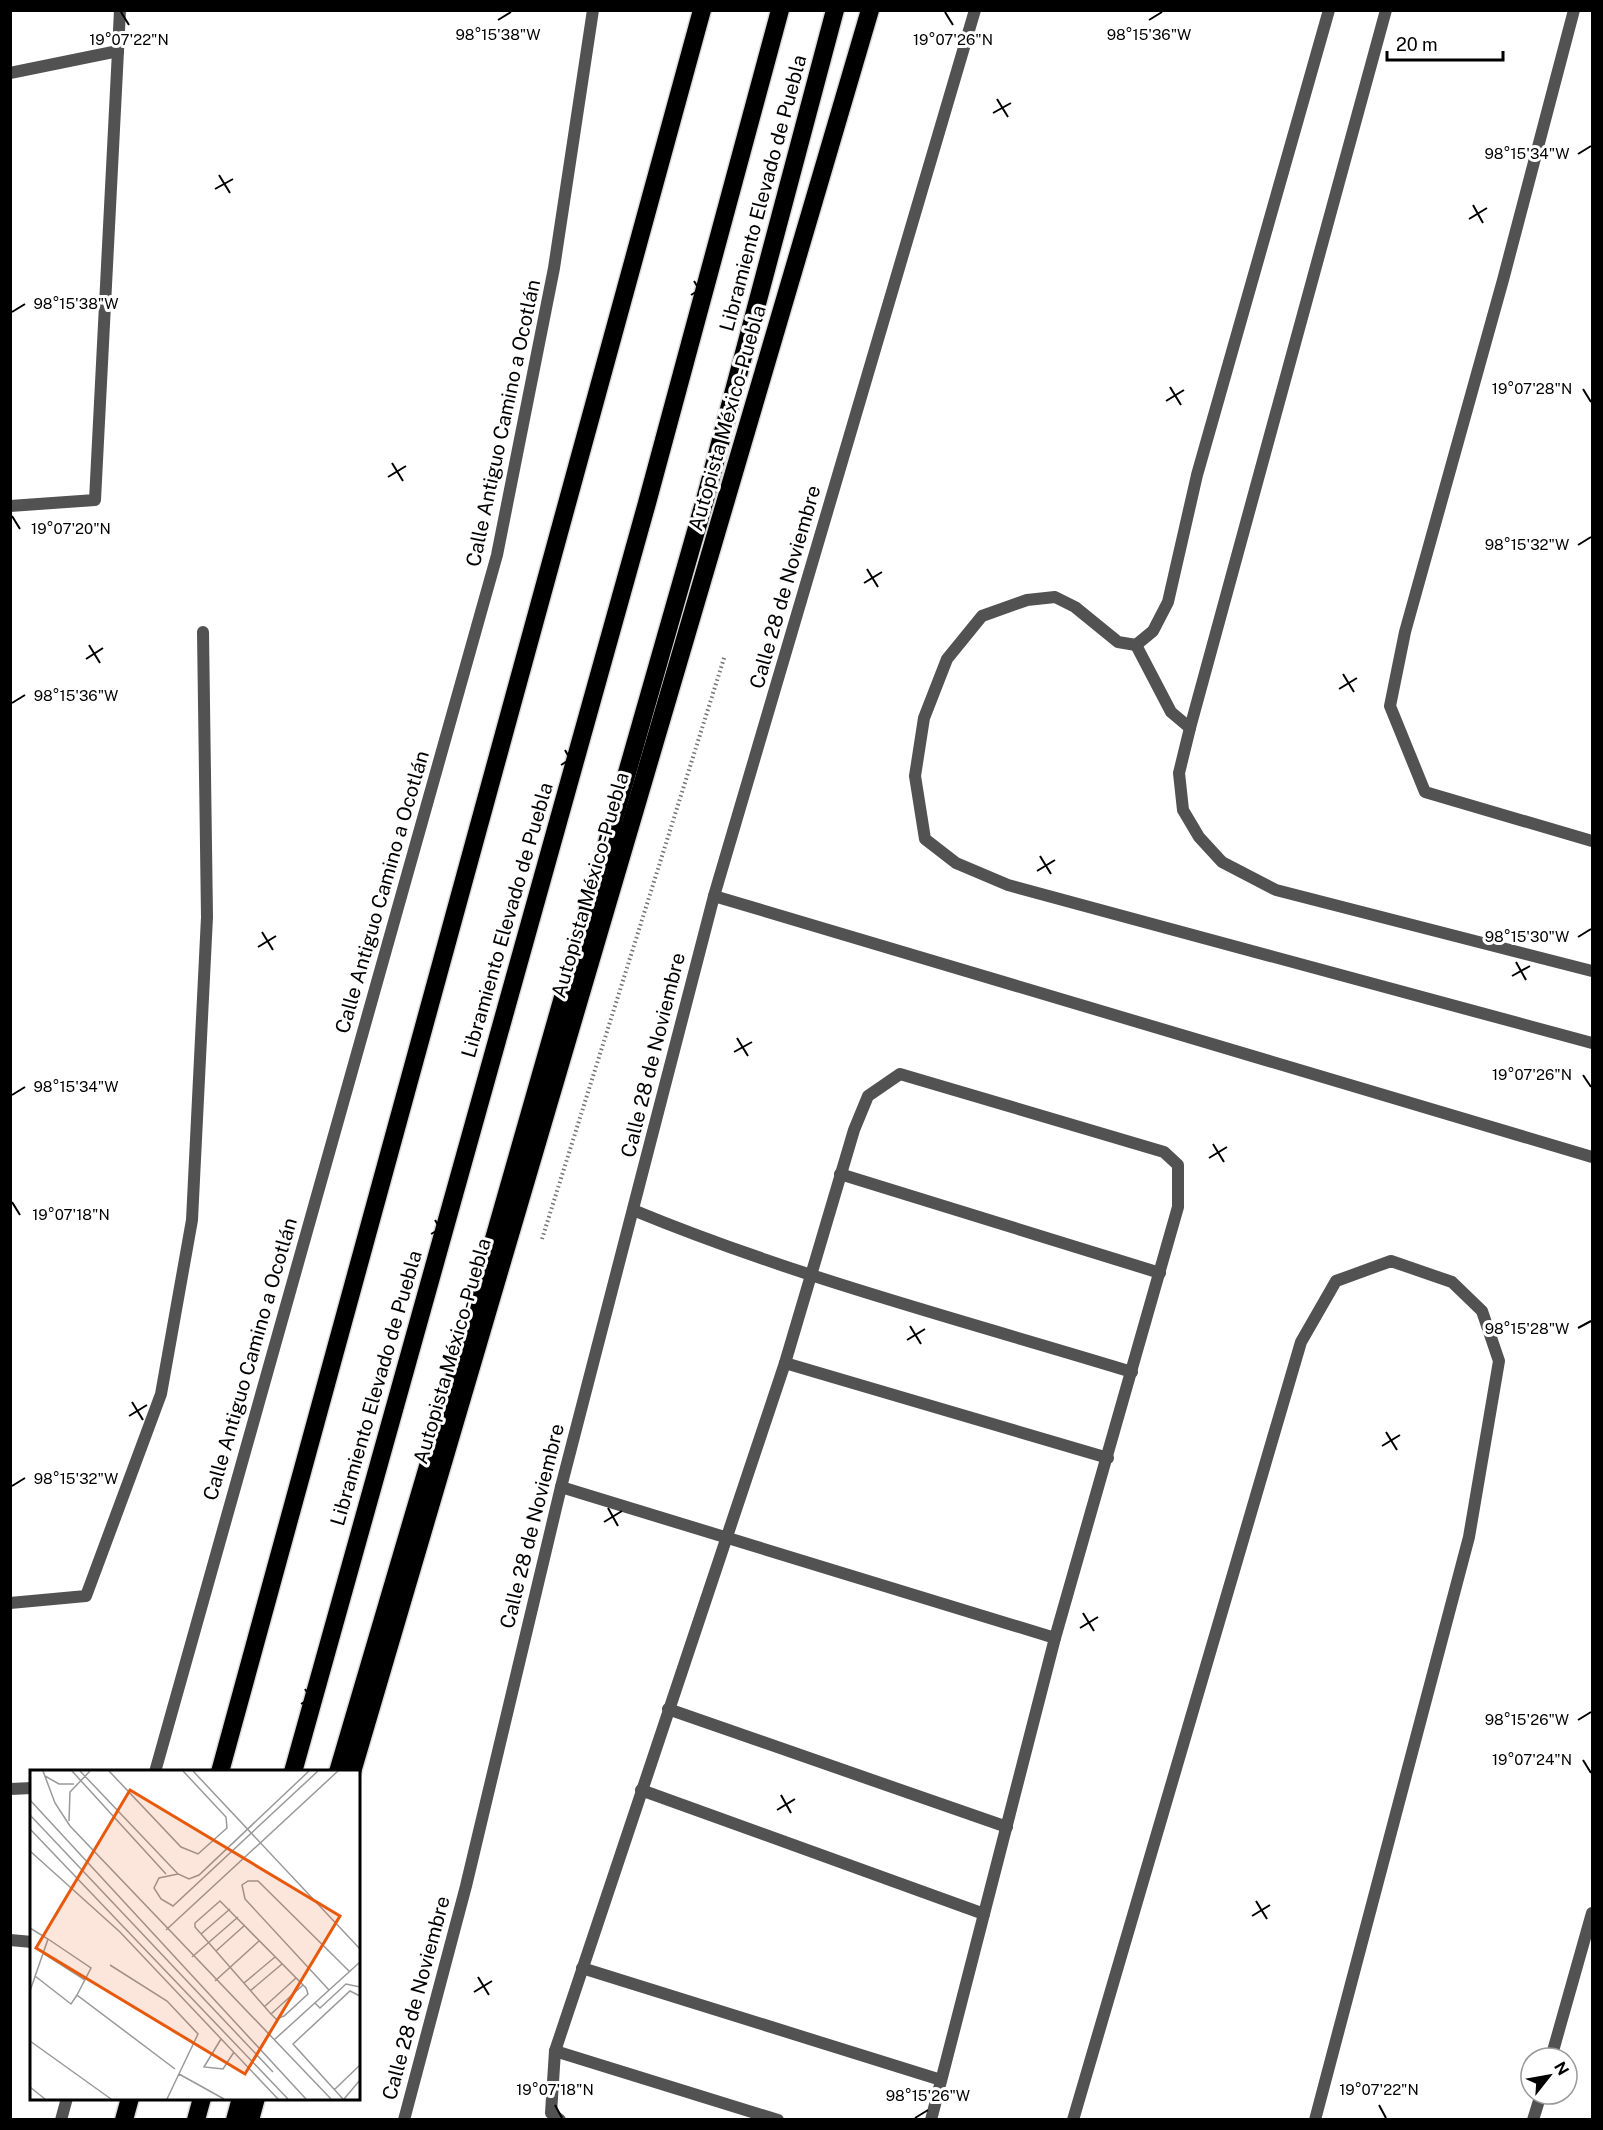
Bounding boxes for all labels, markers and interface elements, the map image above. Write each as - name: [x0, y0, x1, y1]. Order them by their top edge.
- scale bar: [1387, 24, 1502, 62]
- text: 98°15'38"W: [455, 26, 541, 43]
- text: 98°15'36"W: [1107, 26, 1191, 43]
- text: 19°07'22"N: [89, 31, 169, 48]
- text: 19°07'26"N: [913, 31, 993, 48]
- text: 20 m: [1396, 34, 1438, 55]
- street label: Libramiento Elevado de Puebla: [714, 52, 812, 334]
- text: 98°15'34"W: [1485, 145, 1569, 162]
- street label: Calle Antiguo Camino a Ocotlán: [461, 277, 545, 569]
- text: 98°15'38"W: [33, 295, 119, 312]
- street label: Autopista México-Puebla: [683, 302, 771, 534]
- text: 19°07'28"N: [1492, 380, 1572, 397]
- street label: Calle 28 de Noviembre: [744, 483, 826, 691]
- text: 19°07'20"N: [31, 520, 111, 537]
- text: 98°15'32"W: [1485, 536, 1569, 553]
- text: 98°15'36"W: [34, 687, 118, 704]
- street label: Calle Antiguo Camino a Ocotlán: [330, 748, 434, 1036]
- street label: Autopista México-Puebla: [546, 769, 634, 1001]
- street label: Libramiento Elevado de Puebla: [456, 780, 558, 1060]
- text: 98°15'30"W: [1485, 928, 1569, 945]
- street label: Calle 28 de Noviembre: [616, 950, 690, 1160]
- text: 19°07'26"N: [1492, 1066, 1572, 1083]
- text: 98°15'34"W: [34, 1078, 118, 1095]
- text: 19°07'18"N: [32, 1206, 110, 1223]
- street label: Calle Antiguo Camino a Ocotlán: [198, 1215, 302, 1503]
- street label: Autopista México-Puebla: [408, 1235, 496, 1467]
- street label: Libramiento Elevado de Puebla: [325, 1248, 427, 1528]
- text: 98°15'28"W: [1485, 1320, 1569, 1337]
- street label: Calle 28 de Noviembre: [495, 1421, 569, 1631]
- text: 98°15'32"W: [34, 1470, 118, 1487]
- text: 98°15'26"W: [1485, 1711, 1569, 1728]
- text: 19°07'24"N: [1492, 1751, 1572, 1768]
- inset map: [30, 1770, 360, 2100]
- street label: Calle 28 de Noviembre: [377, 1893, 455, 2103]
- north arrow: [1519, 2046, 1579, 2106]
- text: N: [1550, 2058, 1573, 2079]
- text: 19°07'18"N: [516, 2081, 594, 2098]
- text: 19°07'22"N: [1339, 2081, 1419, 2098]
- text: 98°15'26"W: [886, 2087, 970, 2104]

